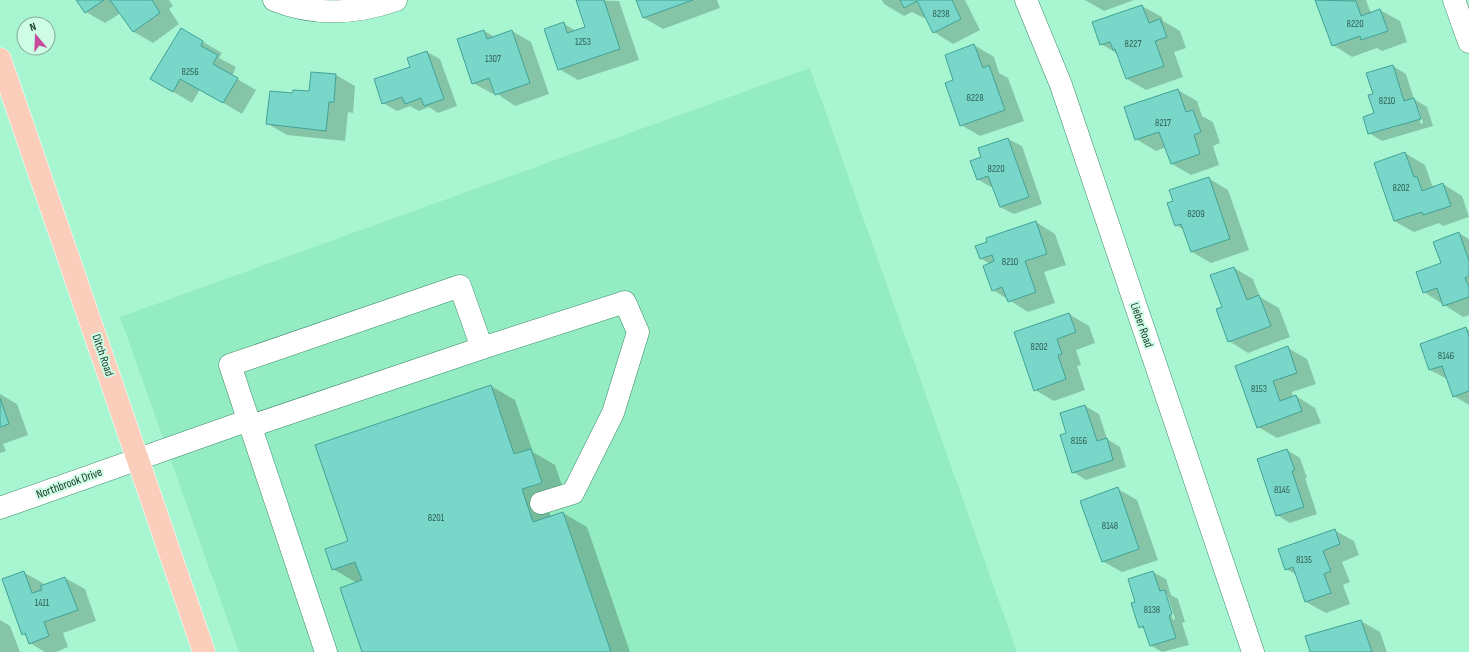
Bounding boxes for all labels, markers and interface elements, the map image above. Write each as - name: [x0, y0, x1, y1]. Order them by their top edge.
- house number: 8238: [932, 8, 950, 20]
- north arrow: [16, 16, 56, 56]
- house number: 8220: [1346, 18, 1364, 30]
- text: N: [28, 20, 38, 34]
- house number: 1253: [575, 36, 591, 48]
- house number: 8227: [1125, 38, 1141, 50]
- house number: 1307: [485, 53, 501, 65]
- house number: 8256: [181, 66, 199, 78]
- house number: 8228: [966, 92, 984, 104]
- house number: 8210: [1379, 95, 1395, 107]
- house number: 8217: [1155, 117, 1171, 129]
- house number: 8220: [987, 163, 1005, 175]
- house number: 8202: [1392, 182, 1410, 194]
- house number: 8209: [1187, 208, 1205, 220]
- house number: 8210: [1002, 256, 1018, 268]
- street label: Lieber Road: [1127, 301, 1156, 350]
- street label: Ditch Road: [88, 332, 117, 378]
- house number: 8202: [1030, 341, 1048, 353]
- house number: 8146: [1438, 350, 1454, 362]
- house number: 8153: [1251, 383, 1267, 395]
- house number: 8156: [1071, 435, 1087, 447]
- street label: Northbrook Drive: [34, 465, 104, 502]
- house number: 8145: [1274, 484, 1290, 496]
- house number: 8201: [428, 512, 445, 524]
- house number: 8148: [1102, 520, 1118, 532]
- house number: 8135: [1296, 554, 1312, 566]
- house number: 1411: [35, 597, 50, 609]
- house number: 8138: [1144, 604, 1160, 616]

